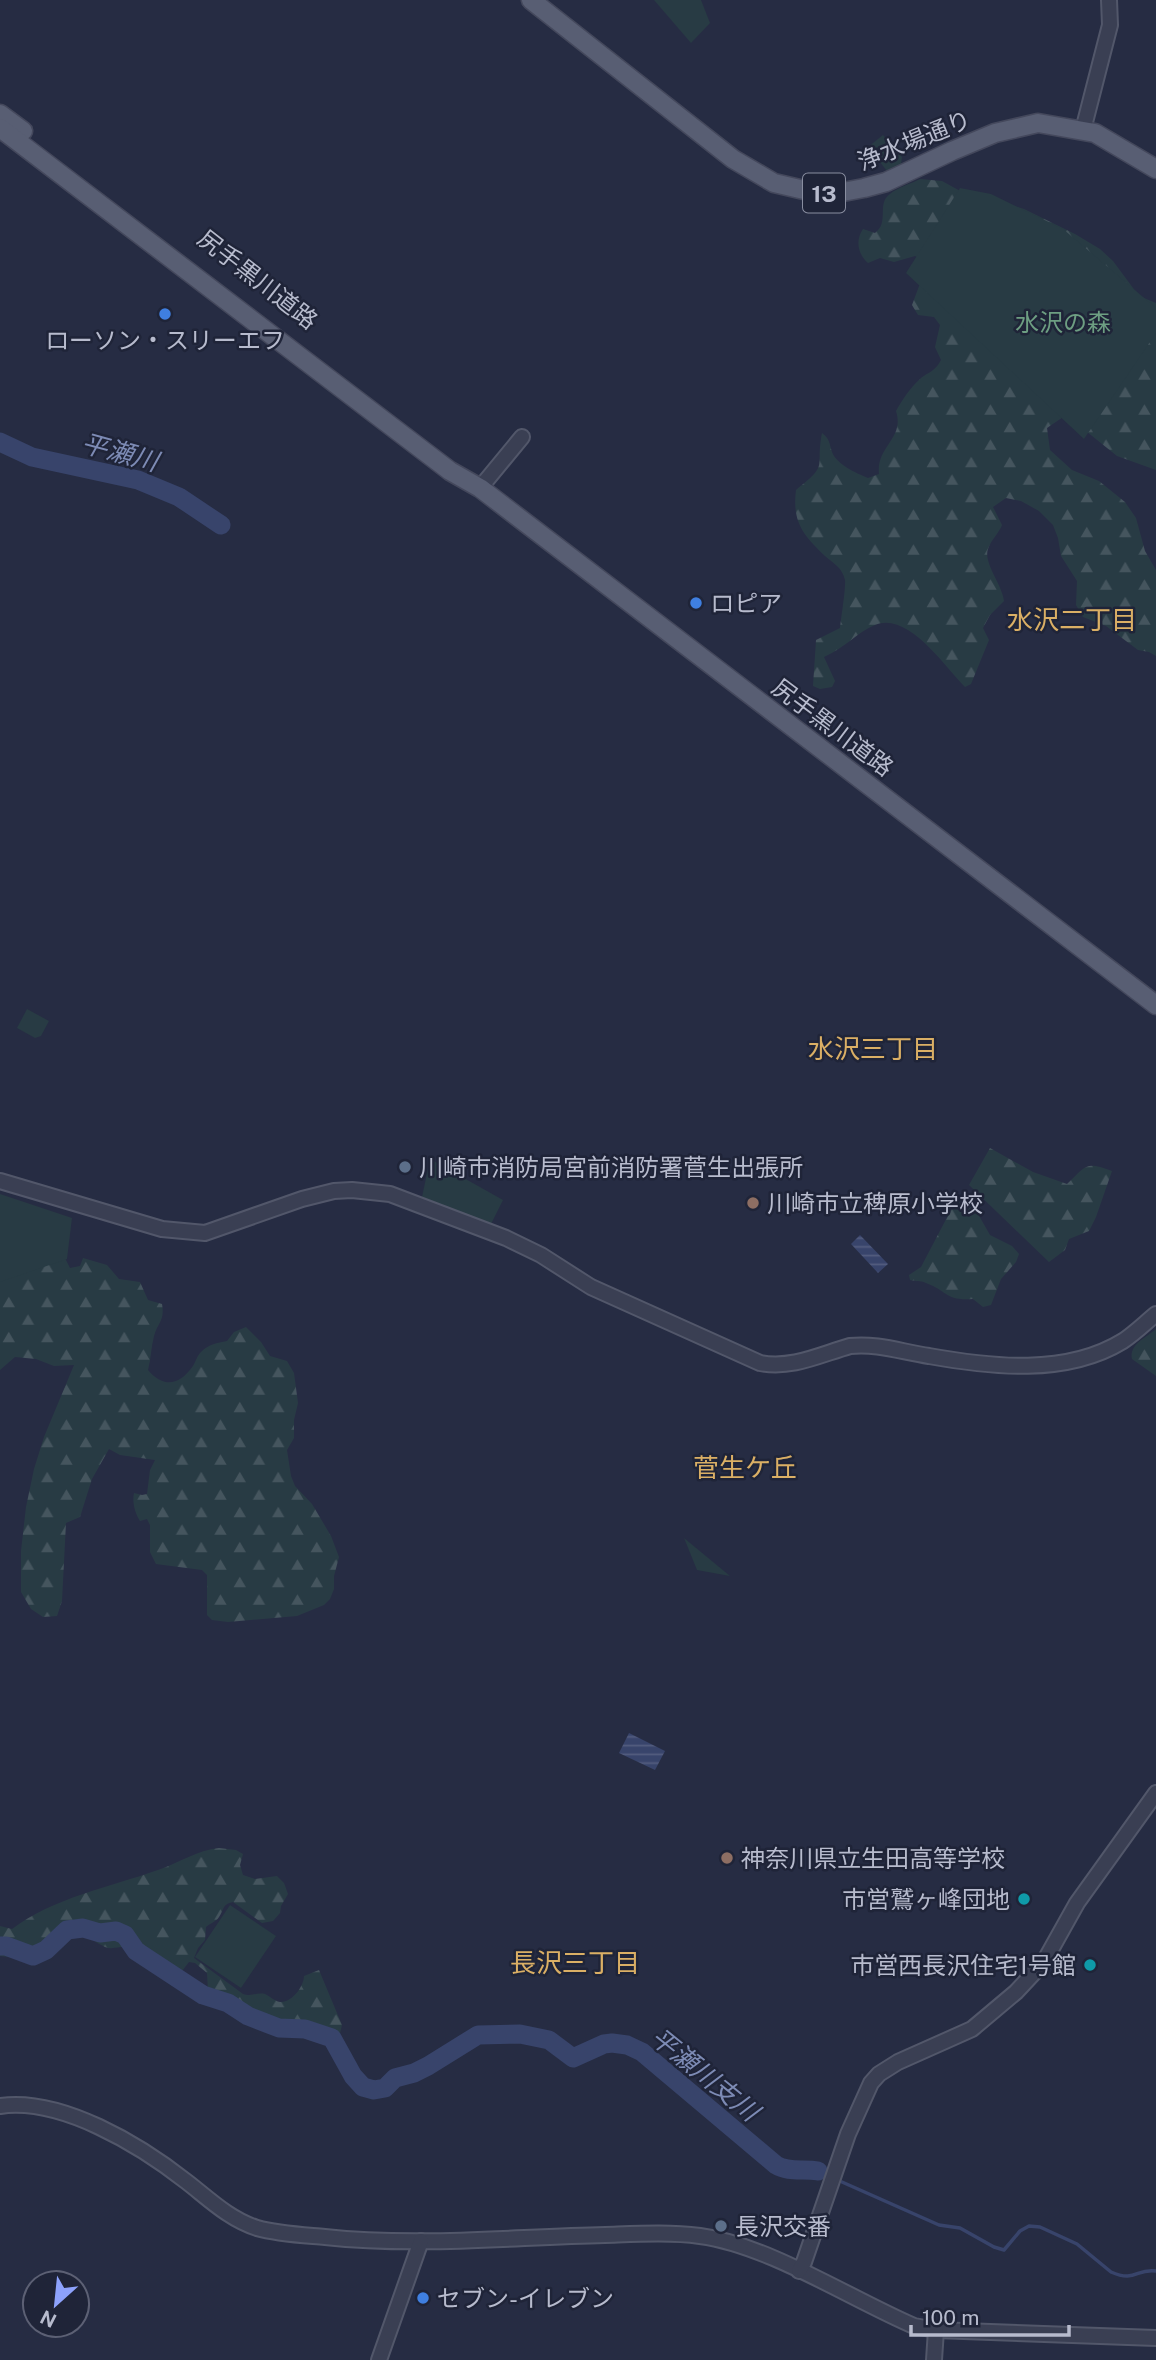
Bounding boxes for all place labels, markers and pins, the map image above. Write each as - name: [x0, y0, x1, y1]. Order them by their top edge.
- marker: ローソン・スリーエフ: [157, 306, 173, 322]
- place label: ローソン・スリーエフ: [45, 326, 285, 354]
- place label: ロピア: [710, 589, 782, 617]
- marker: ロピア: [688, 595, 704, 611]
- place label: 川崎市消防局宮前消防署菅生出張所: [419, 1153, 803, 1181]
- marker: 川崎市消防局宮前消防署菅生出張所: [397, 1159, 413, 1175]
- place label: 川崎市立稗原小学校: [767, 1189, 983, 1217]
- marker: 川崎市立稗原小学校: [745, 1195, 761, 1211]
- place label: 神奈川県立生田高等学校: [741, 1844, 1005, 1872]
- marker: 神奈川県立生田高等学校: [719, 1850, 735, 1866]
- place label: 市営鷲ヶ峰団地: [842, 1885, 1010, 1913]
- marker: 市営鷲ヶ峰団地: [1016, 1891, 1032, 1907]
- place label: 市営西長沢住宅1号館: [850, 1951, 1076, 1979]
- marker: 市営西長沢住宅1号館: [1082, 1957, 1098, 1973]
- place label: 長沢交番: [735, 2212, 831, 2240]
- marker: 長沢交番: [713, 2218, 729, 2234]
- place label: セブン-イレブン: [437, 2284, 614, 2312]
- marker: セブン-イレブン: [415, 2290, 431, 2306]

